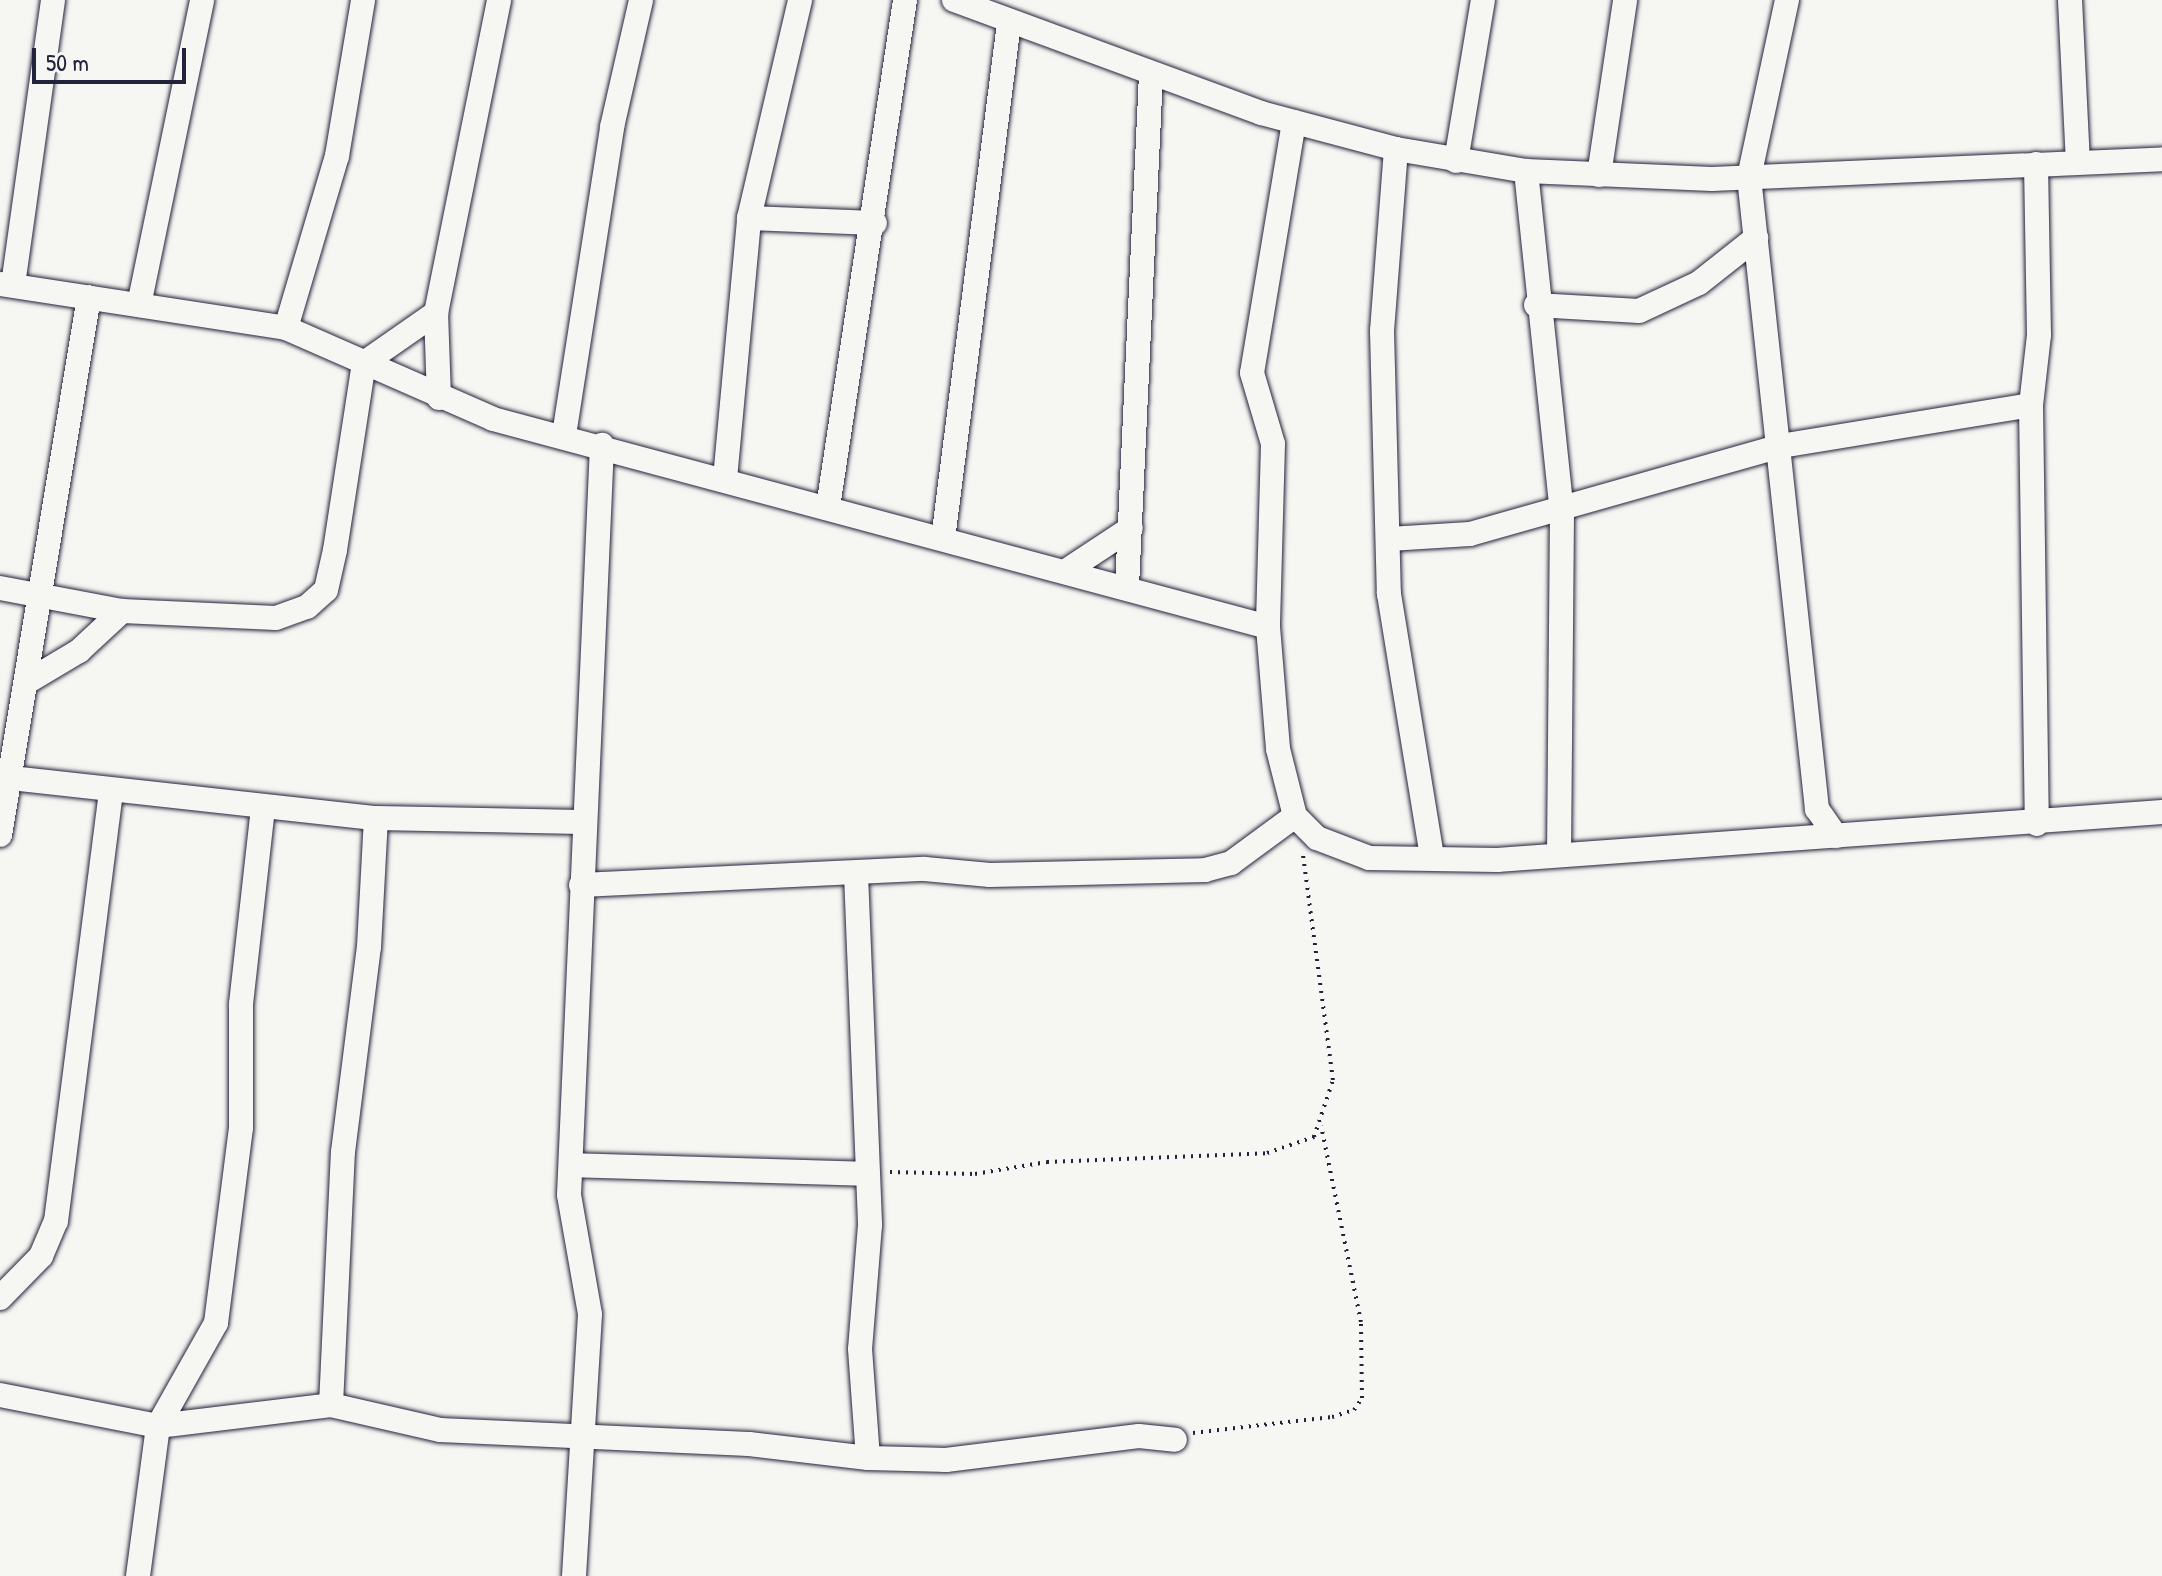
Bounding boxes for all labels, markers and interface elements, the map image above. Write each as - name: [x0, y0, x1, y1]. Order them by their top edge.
- scale bar: [36, 32, 190, 82]
- text: 50 m: [46, 46, 89, 78]

